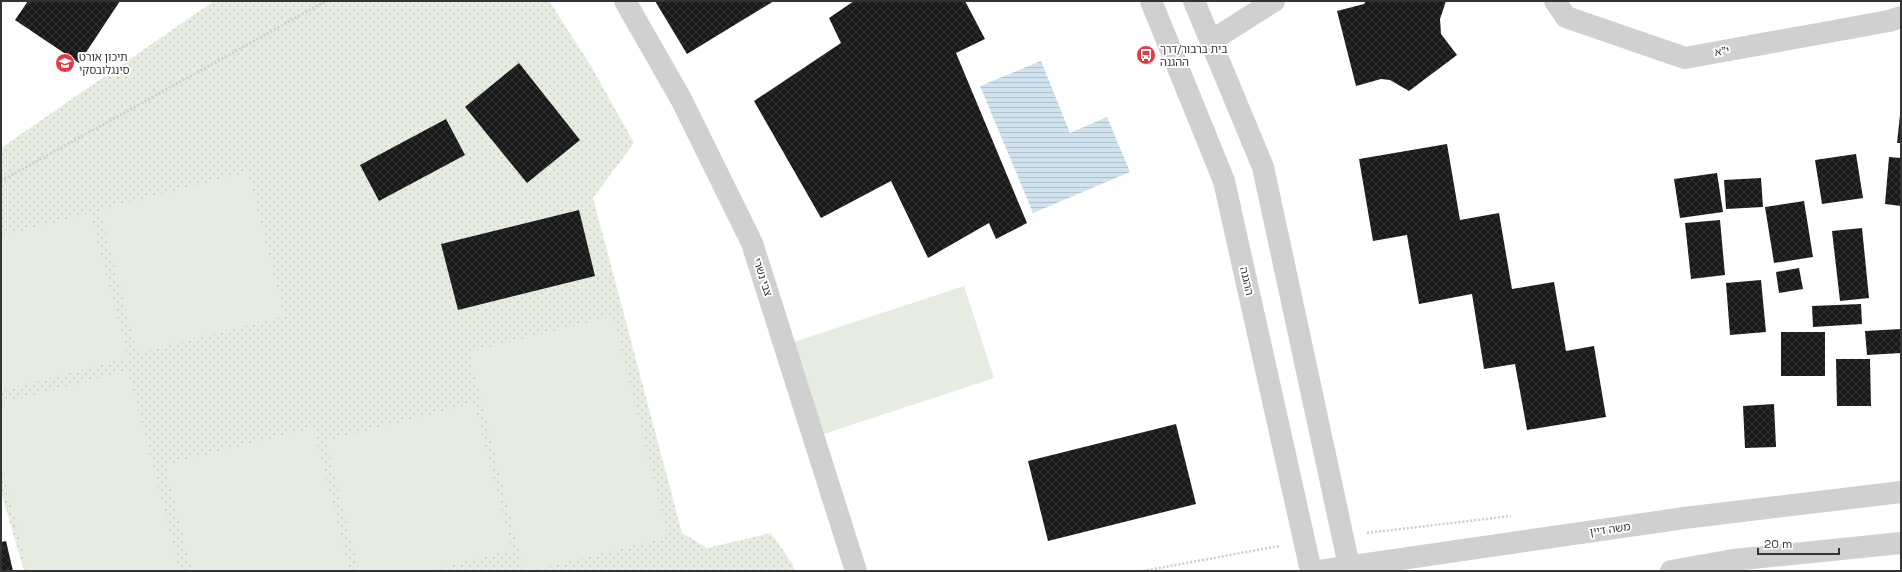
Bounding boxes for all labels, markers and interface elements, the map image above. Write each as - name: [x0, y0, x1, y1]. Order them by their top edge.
- place label: בית ברבור/דרך ההגנה: [1160, 42, 1227, 69]
- street label: י"א: [1713, 43, 1731, 59]
- bus stop icon: בית ברבור/דרך ההגנה: [1135, 44, 1157, 66]
- place label: תיכון אורט סינגלובסקי: [79, 50, 130, 77]
- school or university icon: תיכון אורט סינגלובסקי: [54, 52, 76, 74]
- street label: צבי נשרי: [750, 256, 776, 298]
- street label: ההגנה: [1237, 265, 1257, 297]
- street label: משה דיין: [1589, 519, 1631, 539]
- scale bar: [1758, 530, 1839, 556]
- text: 20 m: [1764, 536, 1792, 552]

